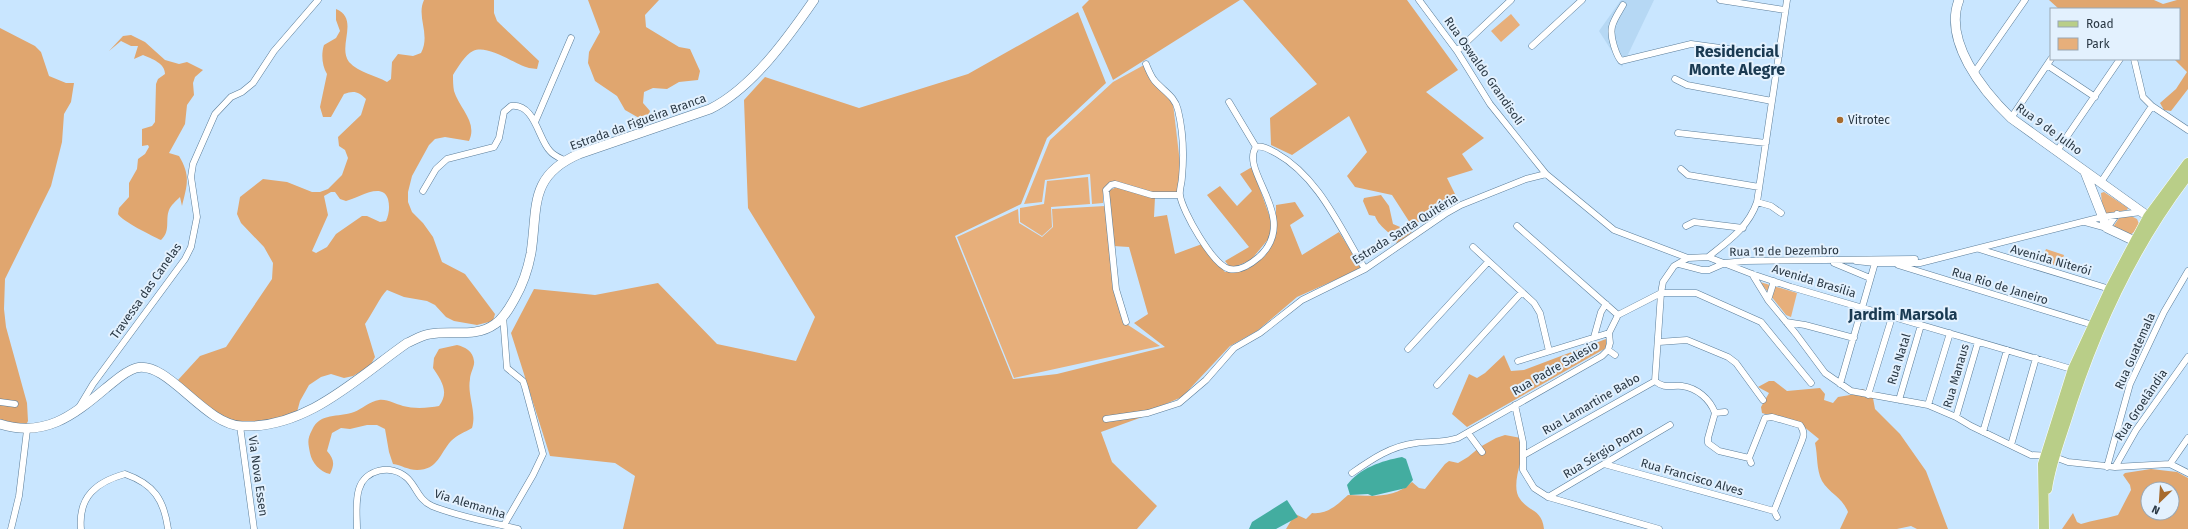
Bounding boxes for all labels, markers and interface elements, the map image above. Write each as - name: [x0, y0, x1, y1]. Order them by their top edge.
- legend: [2050, 8, 2180, 60]
- street label: Rua Oswaldo Grandisoli: [1441, 14, 1527, 128]
- text: Road: [2086, 17, 2114, 31]
- text: Park: [2086, 37, 2110, 51]
- district label: Residencial Monte Alegre: [1689, 42, 1785, 79]
- street label: Estrada da Figueira Branca: [568, 91, 708, 153]
- street label: Rua 9 de Julho: [2013, 100, 2085, 158]
- place label: Vitrotec: [1848, 113, 1890, 127]
- marker: Vitrotec: [1835, 115, 1845, 125]
- street label: Estrada Santa Quitéria: [1350, 191, 1460, 267]
- street label: Travessa das Canelas: [108, 240, 185, 342]
- street label: Avenida Niterói: [2009, 242, 2093, 278]
- street label: Rua 1º de Dezembro: [1729, 243, 1839, 259]
- street label: Avenida Brasília: [1770, 262, 1858, 300]
- street label: Rua Rio de Janeiro: [1950, 265, 2050, 307]
- district label: Jardim Marsola: [1847, 305, 1958, 324]
- street label: Rua Guatemala: [2112, 311, 2158, 391]
- street label: Rua Natal: [1885, 331, 1914, 386]
- street label: Rua Padre Salesio: [1510, 338, 1600, 398]
- street label: Rua Manaus: [1940, 342, 1972, 410]
- street label: Rua Groelândia: [2112, 366, 2170, 444]
- street label: Rua Lamartine Babo: [1540, 370, 1642, 438]
- street label: Rua Sérgio Porto: [1561, 423, 1645, 481]
- street label: Via Nova Essen: [245, 435, 271, 517]
- street label: Rua Francisco Alves: [1639, 456, 1745, 498]
- north arrow: [2140, 481, 2180, 521]
- street label: Via Alemanha: [433, 486, 507, 522]
- text: N: [2150, 502, 2162, 517]

